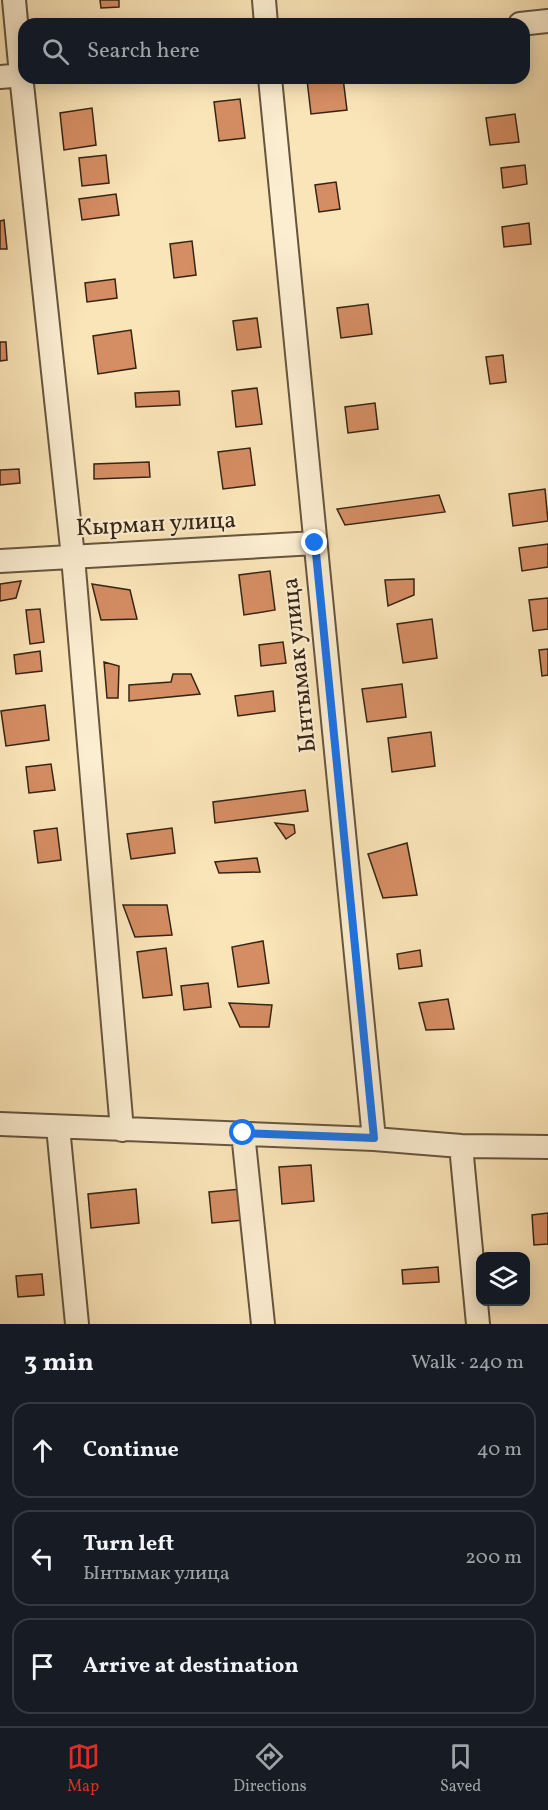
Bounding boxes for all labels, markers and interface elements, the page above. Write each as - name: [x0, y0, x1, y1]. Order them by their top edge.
- search box: [18, 18, 530, 84]
- icon: search: [39, 35, 72, 68]
- text: Search here: [87, 36, 200, 67]
- street label: Кырман улица: [75, 504, 237, 546]
- route end: [301, 529, 327, 555]
- street label: Ынтымак улица: [274, 576, 326, 754]
- route start: [229, 1119, 255, 1145]
- map controls: [476, 1252, 530, 1306]
- button: layers: [476, 1252, 530, 1306]
- text: 3 min: [24, 1345, 94, 1381]
- text: Walk · 240 m: [411, 1349, 524, 1377]
- icon: ahead: [26, 1434, 59, 1467]
- text: Continue: [83, 1435, 179, 1466]
- text: 40 m: [477, 1436, 522, 1464]
- text: Turn left: [83, 1529, 174, 1560]
- icon: left: [26, 1542, 59, 1575]
- text: 200 m: [465, 1544, 522, 1572]
- text: Ынтымак улица: [83, 1560, 230, 1588]
- icon: arrive: [26, 1650, 59, 1683]
- text: Arrive at destination: [83, 1651, 299, 1682]
- tab: Map: [67, 1740, 100, 1798]
- tab: Directions: [233, 1740, 307, 1798]
- tab: Saved: [440, 1740, 481, 1798]

